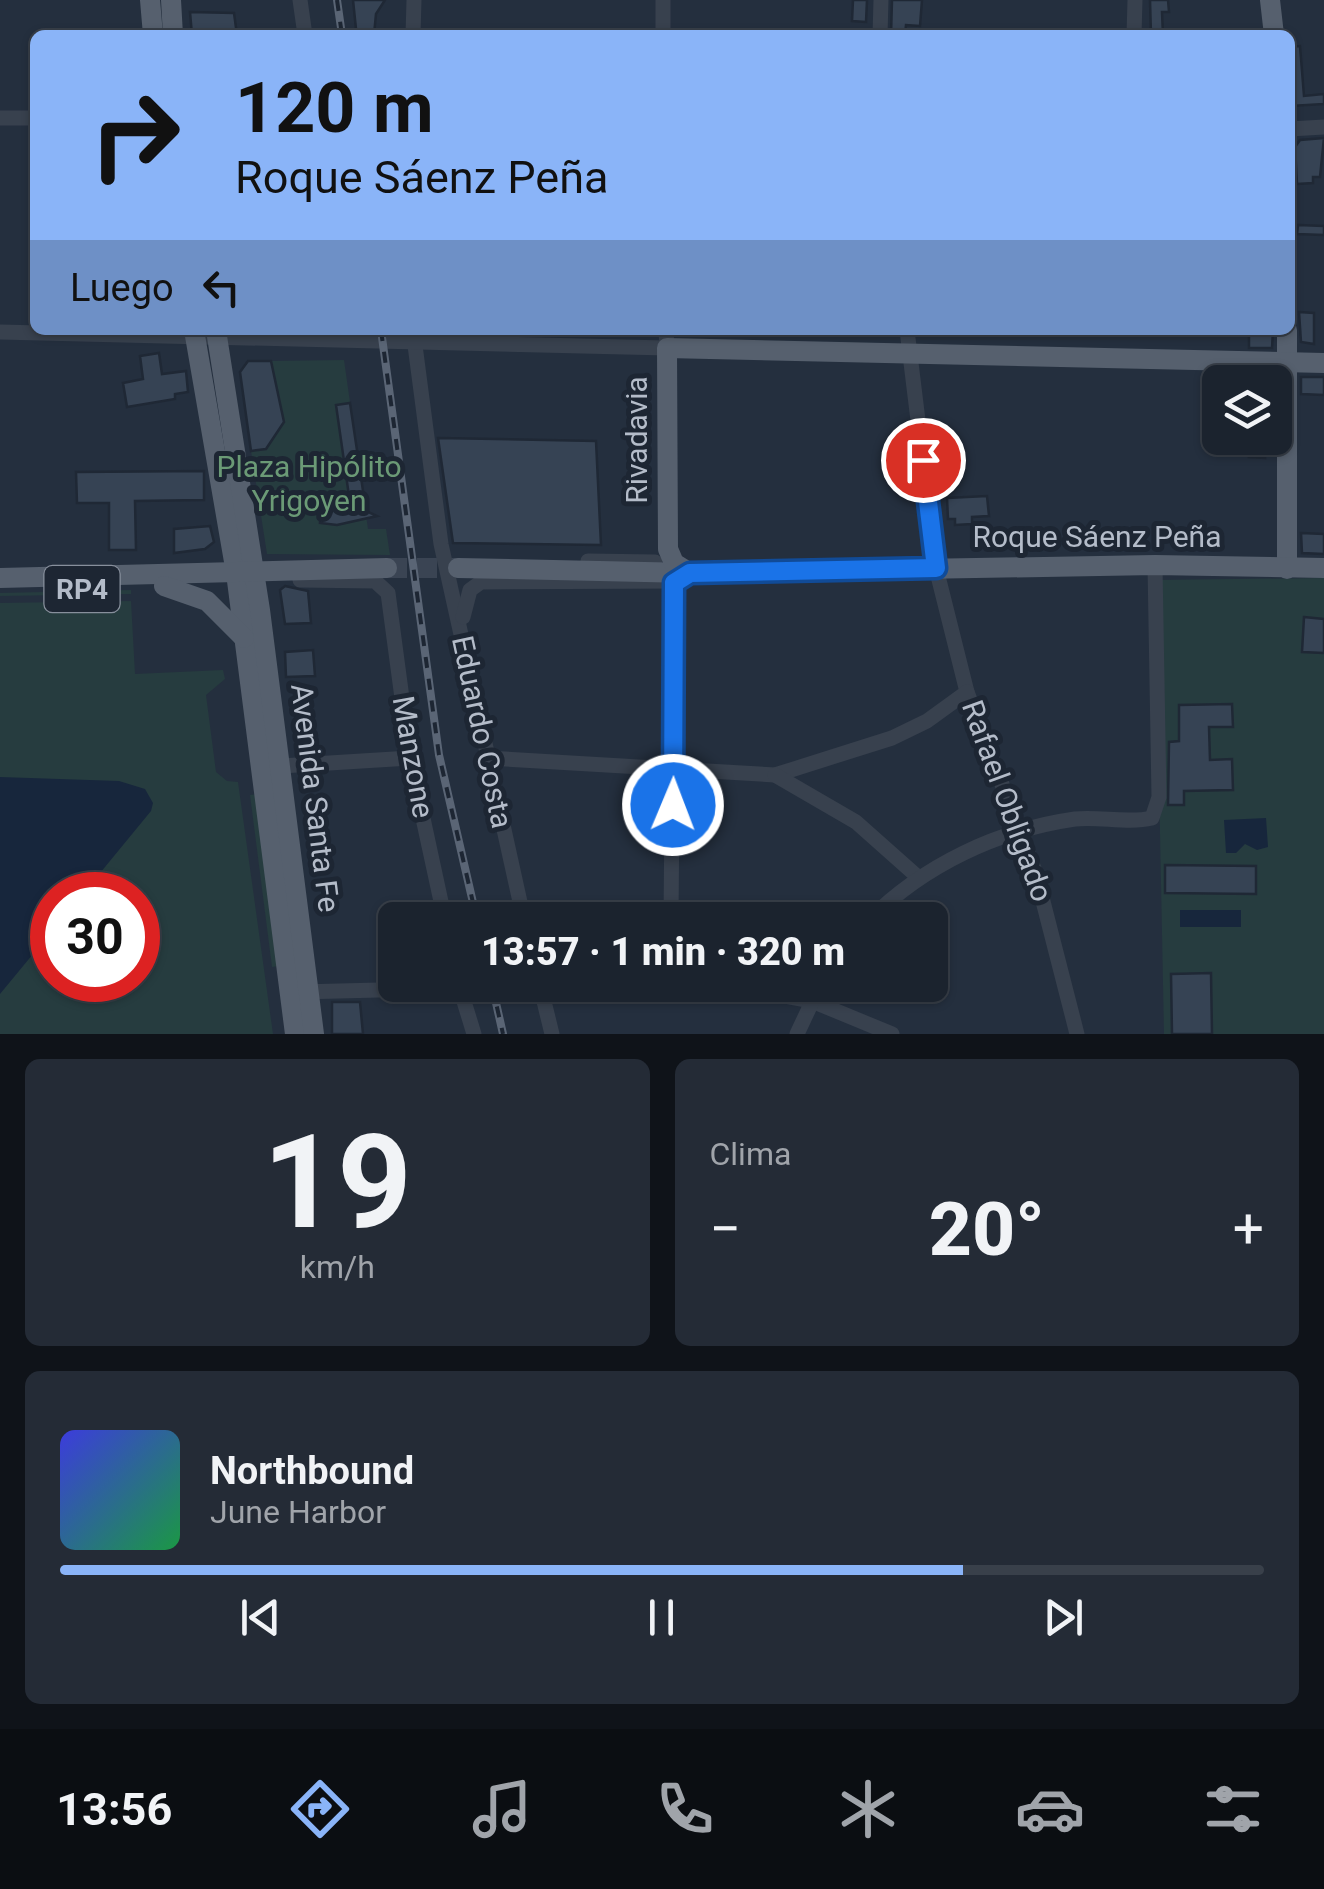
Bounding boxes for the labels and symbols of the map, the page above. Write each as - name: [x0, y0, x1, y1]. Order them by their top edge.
- street label: Rivadavia: [619, 376, 654, 504]
- pin: [881, 418, 966, 503]
- park label: Plaza Hipólito Yrigoyen: [216, 449, 402, 518]
- street label: Roque Sáenz Peña: [973, 519, 1222, 554]
- road number: RP4: [44, 566, 120, 612]
- street label: Eduardo Costa: [445, 632, 520, 831]
- street label: Avenida Santa Fe: [284, 682, 347, 914]
- street label: Manzone: [386, 693, 441, 821]
- street label: Rafael Obligado: [955, 695, 1060, 906]
- position arrow: [621, 753, 725, 857]
- speed limit sign: 30: [30, 872, 160, 1002]

